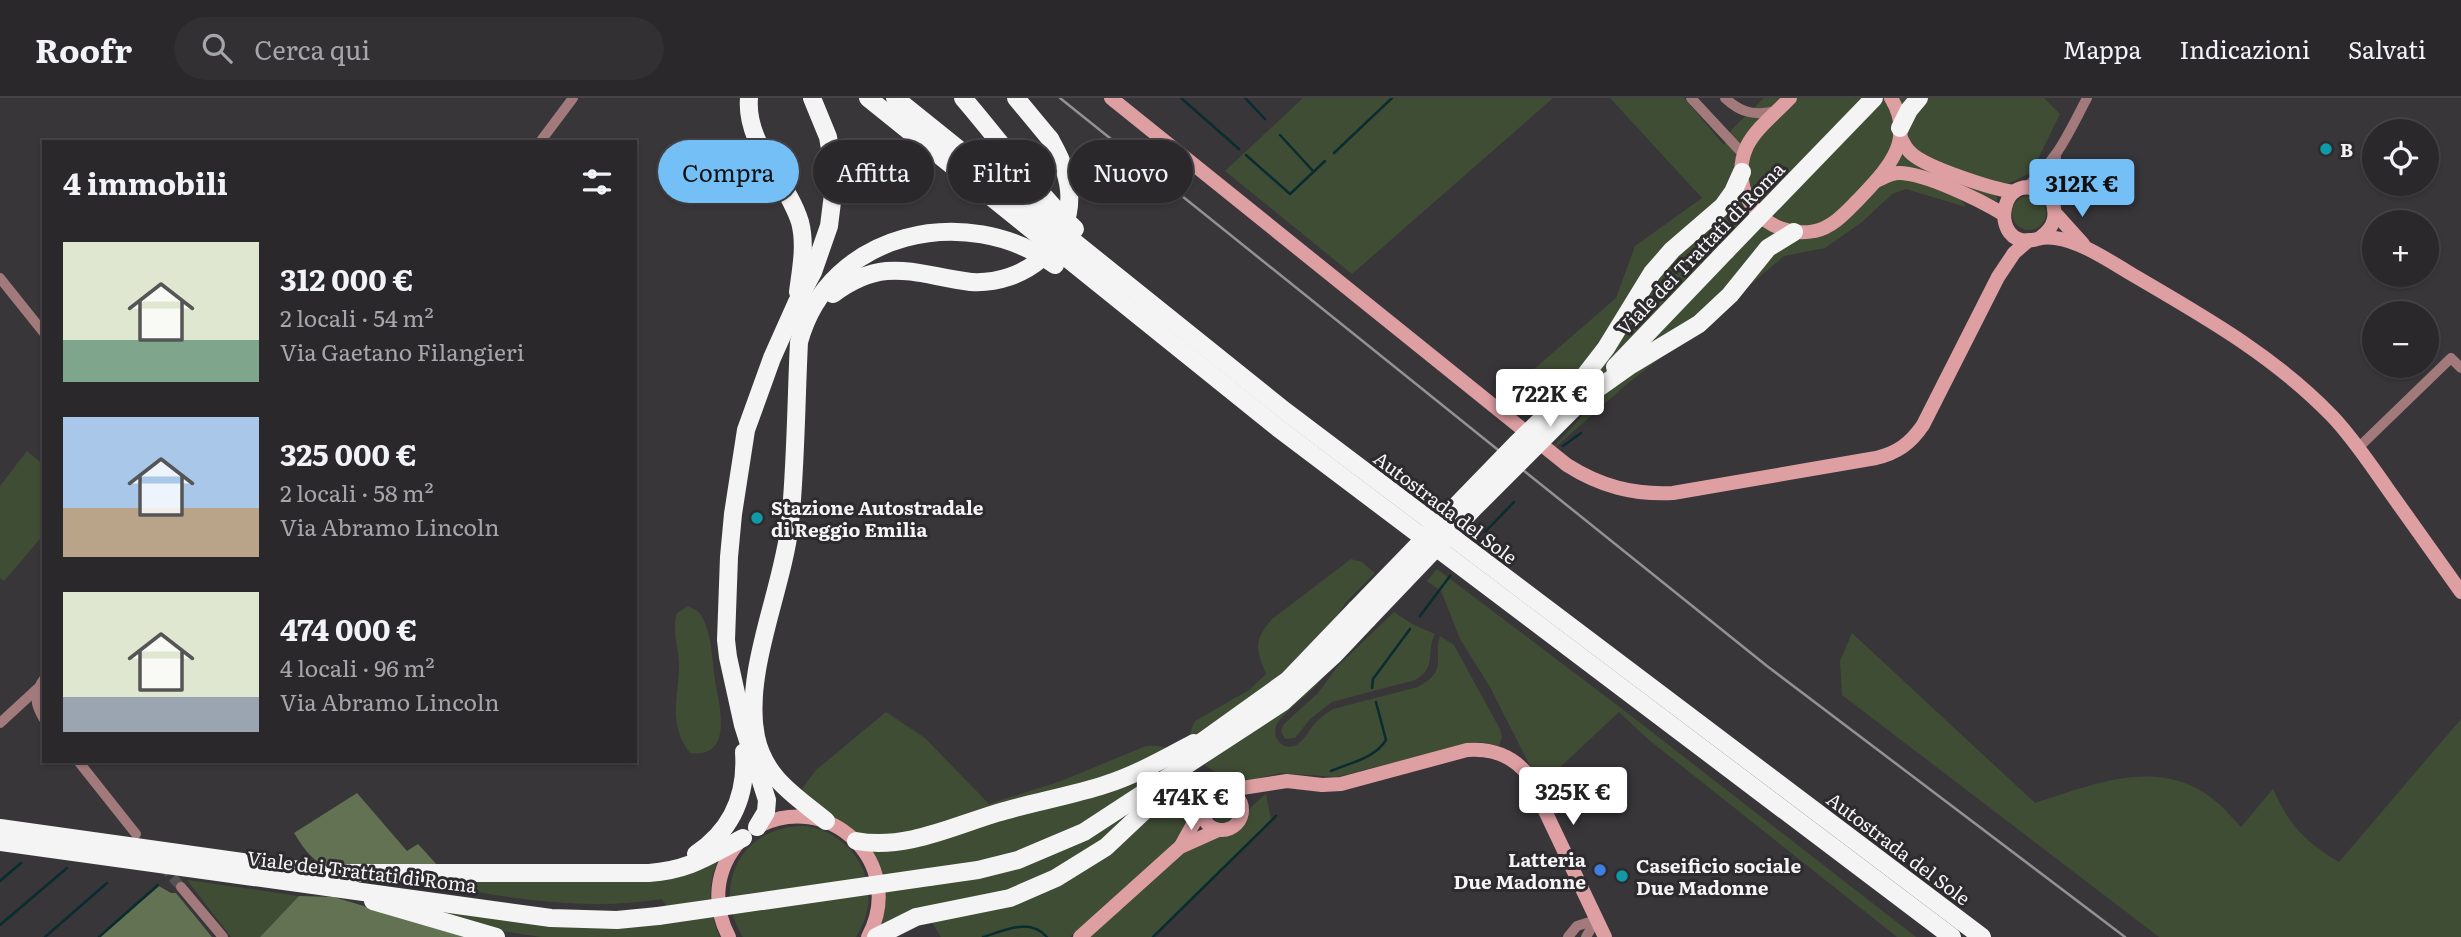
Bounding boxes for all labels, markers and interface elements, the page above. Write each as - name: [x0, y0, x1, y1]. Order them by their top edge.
- search box: [174, 17, 664, 80]
- text: Roofr: [35, 24, 132, 73]
- icon: search: [198, 29, 236, 67]
- text: Cerca qui: [254, 29, 370, 68]
- text: Mappa: [2063, 31, 2141, 66]
- text: Indicazioni: [2179, 31, 2310, 66]
- text: Salvati: [2348, 31, 2426, 66]
- map controls: [2362, 119, 2439, 378]
- button: locate: [2362, 119, 2439, 196]
- place label: B: [2340, 135, 2353, 163]
- chip: Compra: [658, 140, 799, 203]
- chip: Affitta: [813, 140, 934, 203]
- chip: Filtri: [948, 140, 1055, 203]
- chip: Nuovo: [1069, 140, 1193, 203]
- marker: B: [2318, 141, 2334, 157]
- street label: Viale dei Trattati di Roma: [1610, 155, 1791, 341]
- pin: 312K €: [2025, 159, 2139, 219]
- text: 4 immobili: [63, 160, 228, 204]
- icon: filters: [578, 163, 616, 201]
- text: 312K €: [2045, 165, 2119, 199]
- button: +: [2362, 210, 2439, 287]
- text: 312 000 €: [280, 256, 414, 300]
- icon: home: [119, 270, 203, 354]
- text: 2 locali · 54 m²: [280, 300, 434, 334]
- button: −: [2362, 301, 2439, 378]
- text: Via Gaetano Filangieri: [280, 334, 524, 368]
- pin: 722K €: [1493, 370, 1607, 429]
- text: 722K €: [1512, 375, 1588, 409]
- text: 325 000 €: [280, 431, 417, 475]
- street label: Autostrada del Sole: [1368, 444, 1524, 570]
- icon: home: [119, 445, 203, 529]
- text: 2 locali · 58 m²: [280, 475, 434, 509]
- place label: Stazione Autostradale di Reggio Emilia: [771, 493, 984, 543]
- text: Via Abramo Lincoln: [280, 509, 500, 543]
- marker: Stazione Autostradale di Reggio Emilia: [749, 510, 765, 526]
- text: 474 000 €: [280, 606, 417, 650]
- icon: home: [119, 620, 203, 704]
- text: 4 locali · 96 m²: [280, 650, 435, 684]
- text: Via Abramo Lincoln: [280, 684, 500, 718]
- pin: 325K €: [1516, 768, 1630, 827]
- pin: 474K €: [1134, 772, 1248, 832]
- text: 325K €: [1535, 773, 1611, 807]
- text: 474K €: [1153, 778, 1229, 812]
- street label: Autostrada del Sole: [1821, 785, 1977, 911]
- street label: Viale dei Trattati di Roma: [246, 843, 479, 899]
- place label: Latteria Due Madonne: [1453, 845, 1586, 895]
- place label: Caseificio sociale Due Madonne: [1636, 851, 1801, 901]
- marker: Latteria Due Madonne: [1592, 862, 1608, 878]
- marker: Caseificio sociale Due Madonne: [1614, 868, 1630, 884]

